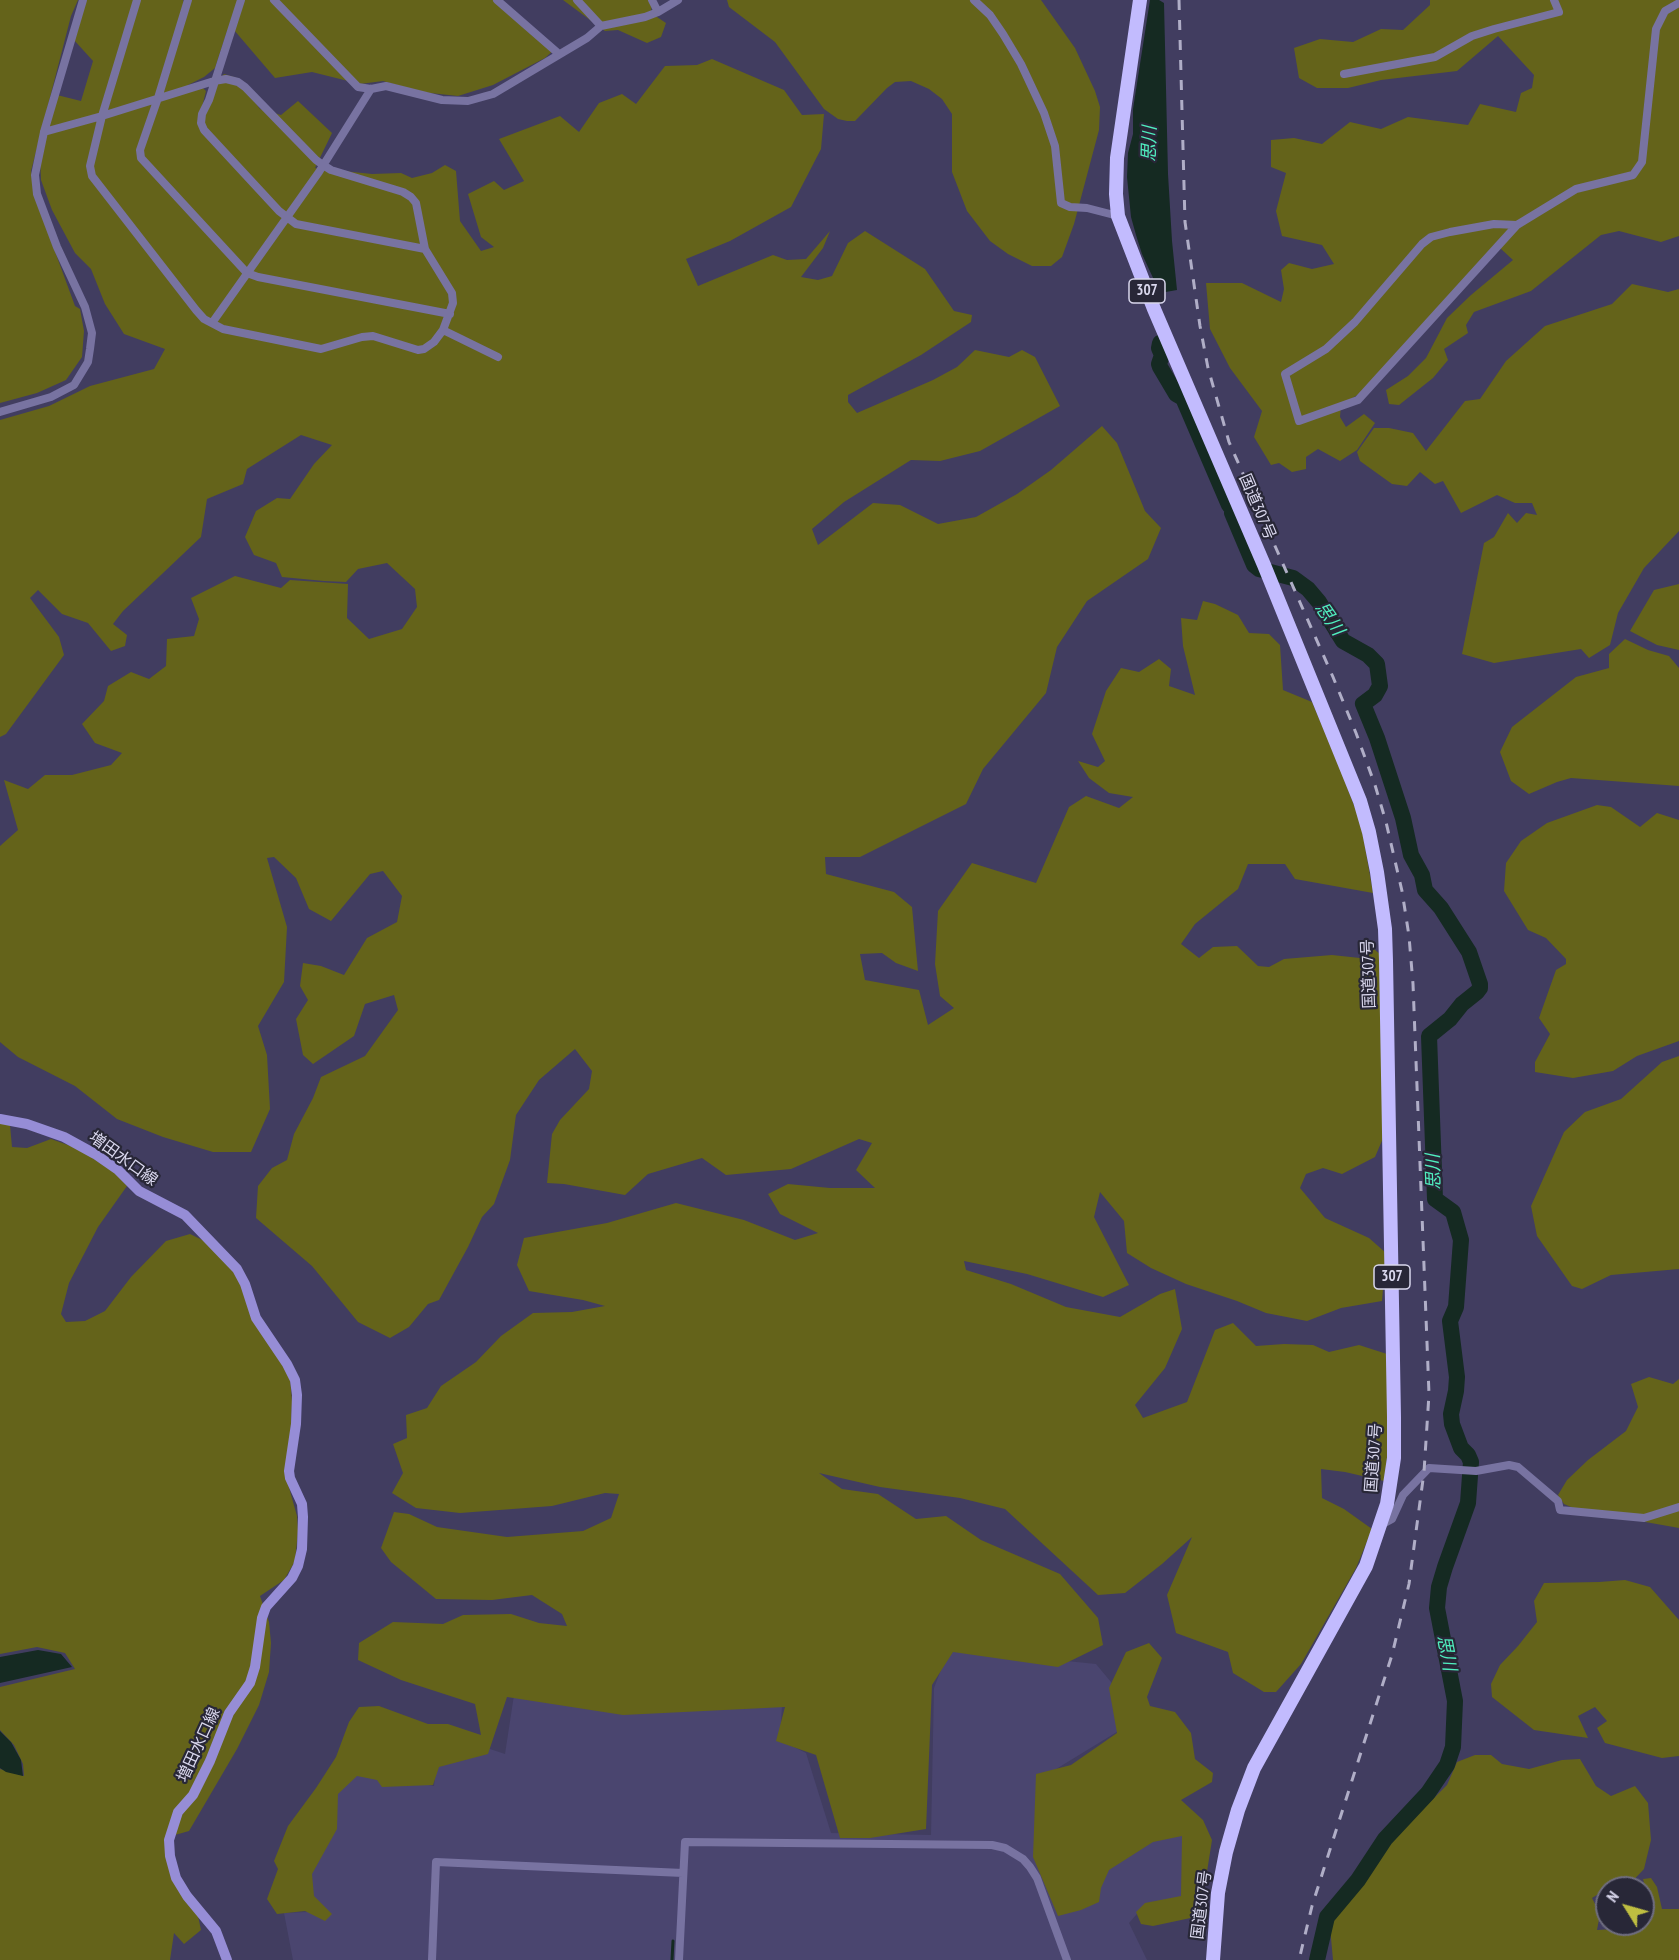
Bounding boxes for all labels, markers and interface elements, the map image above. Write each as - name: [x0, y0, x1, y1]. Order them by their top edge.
- water label: 思川: [1139, 126, 1161, 162]
- road number: 307: [1129, 279, 1165, 303]
- street label: 国道307号: [1235, 471, 1279, 543]
- water label: 思川: [1310, 598, 1348, 640]
- street label: 国道307号: [1358, 939, 1380, 1009]
- street label: 増田水口線: [85, 1128, 161, 1190]
- water label: 思川: [1423, 1154, 1445, 1190]
- road number: 307: [1374, 1265, 1410, 1289]
- street label: 国道307号: [1362, 1423, 1386, 1493]
- water label: 思川: [1432, 1633, 1460, 1673]
- street label: 増田水口線: [173, 1705, 225, 1785]
- street label: 国道307号: [1188, 1869, 1216, 1941]
- north arrow: [1595, 1876, 1655, 1936]
- text: N: [1602, 1887, 1623, 1906]

